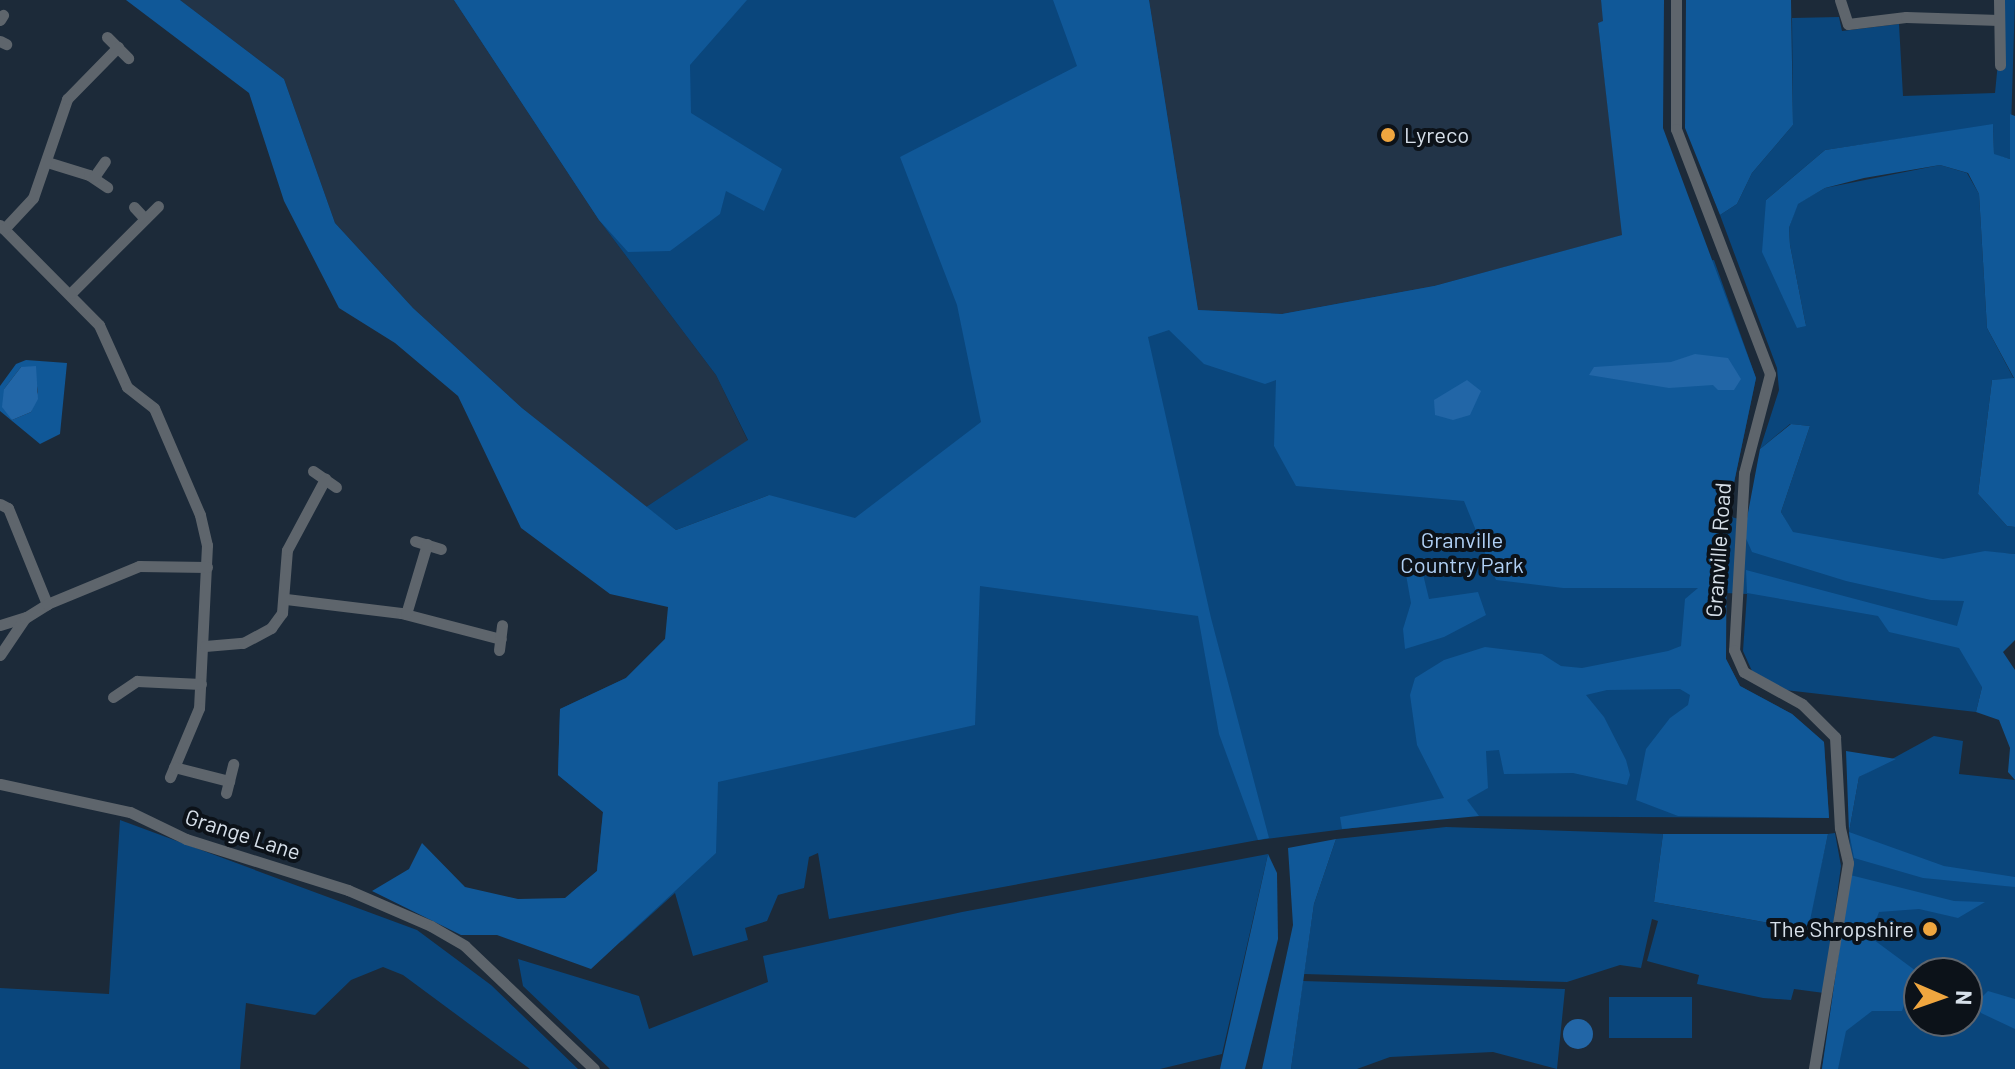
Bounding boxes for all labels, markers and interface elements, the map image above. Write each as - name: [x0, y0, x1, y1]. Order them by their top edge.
- place label: Lyreco: [1404, 122, 1469, 148]
- marker: Lyreco: [1379, 126, 1397, 144]
- street label: Granville Road: [1700, 482, 1736, 618]
- park label: Granville Country Park: [1400, 526, 1524, 578]
- street label: Grange Lane: [182, 803, 304, 865]
- place label: The Shropshire: [1769, 916, 1914, 942]
- marker: The Shropshire: [1921, 920, 1939, 938]
- north arrow: [1903, 957, 1983, 1037]
- text: N: [1952, 990, 1978, 1006]

